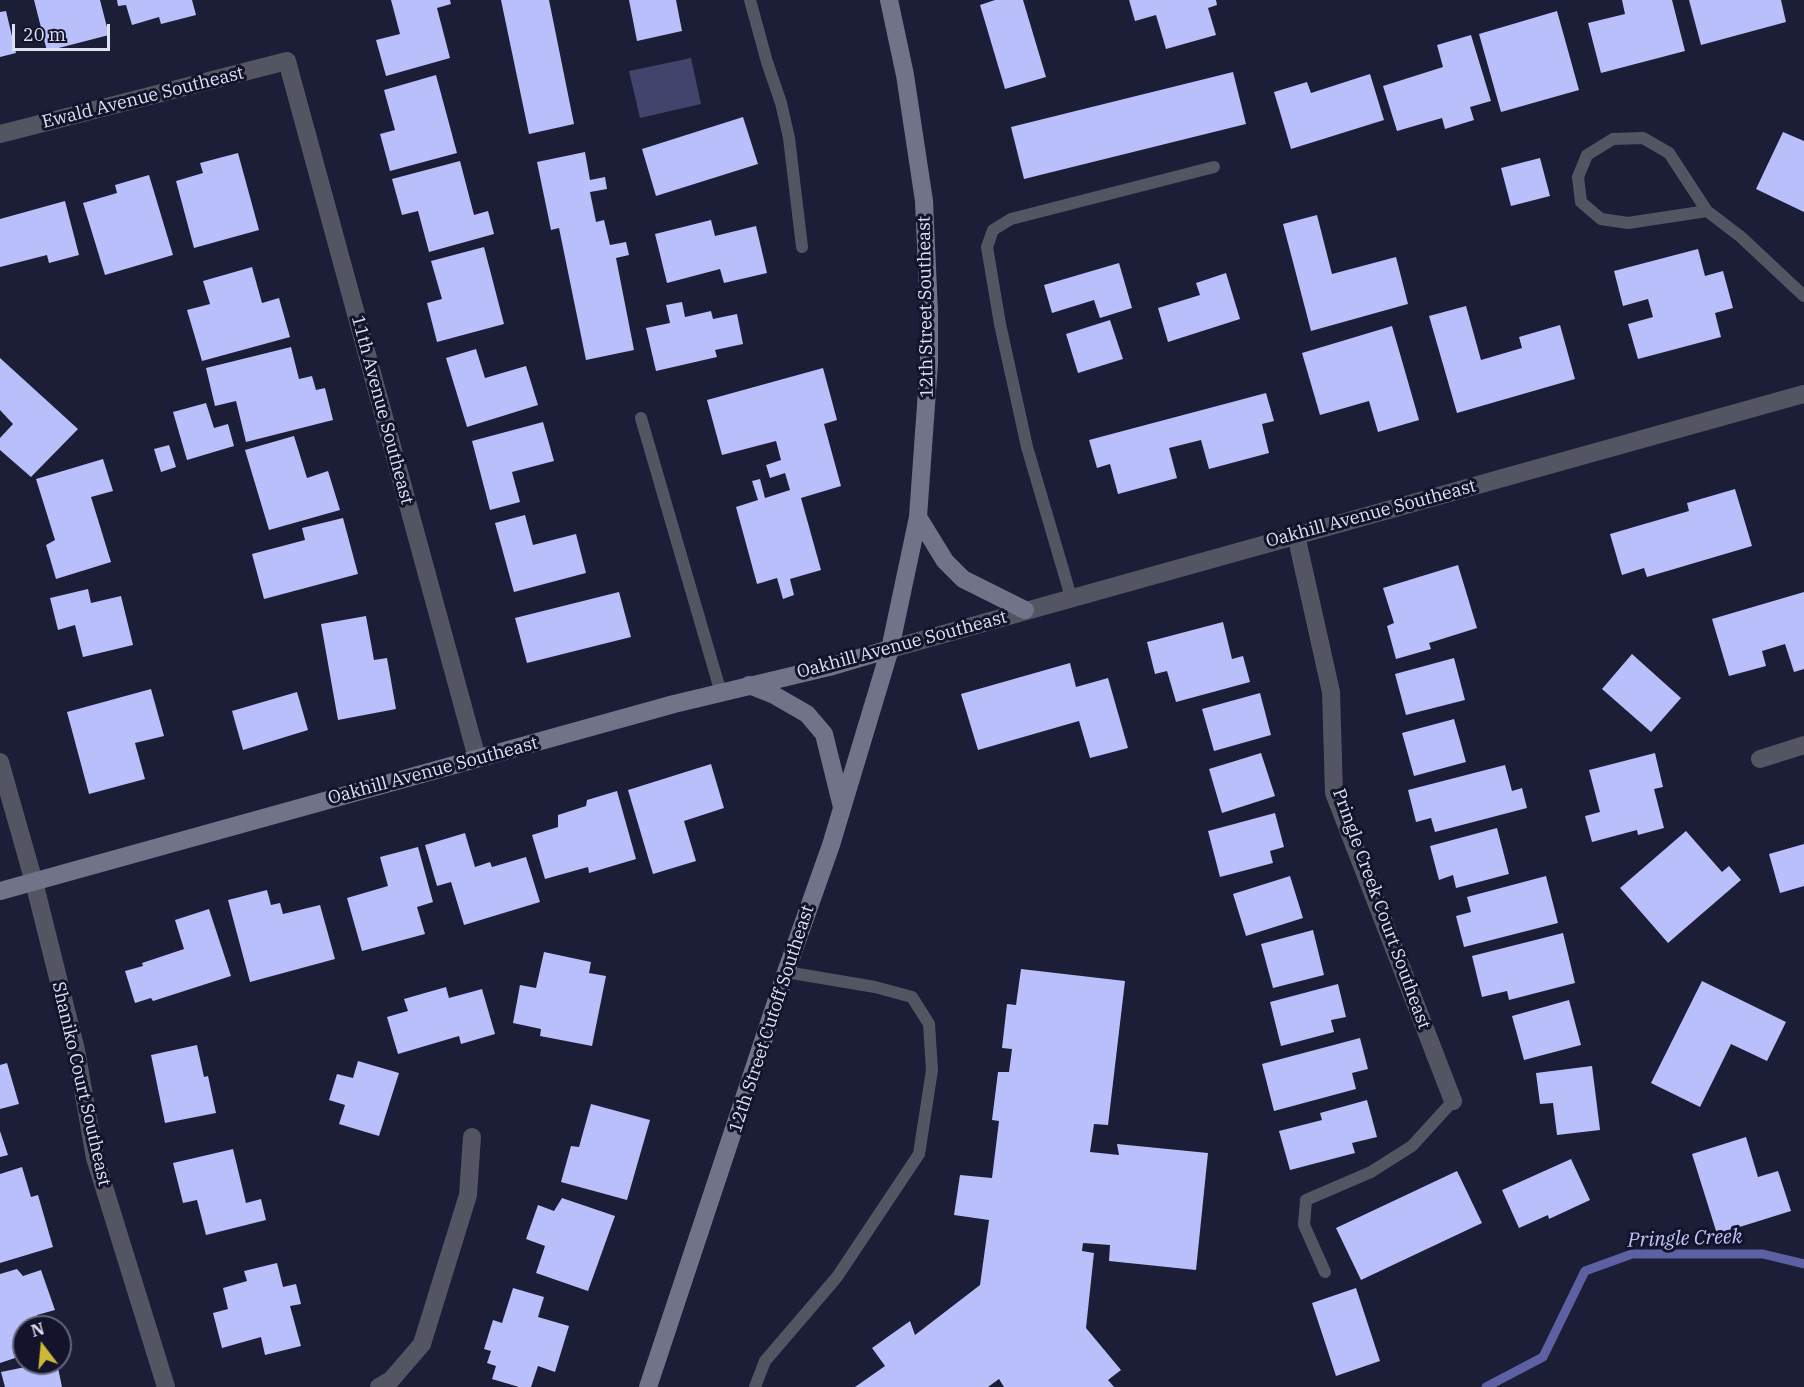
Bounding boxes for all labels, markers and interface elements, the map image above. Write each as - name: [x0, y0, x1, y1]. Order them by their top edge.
- scale bar: [15, 12, 112, 50]
- text: 20 m: [23, 23, 66, 46]
- street label: Ewald Avenue Southeast: [40, 62, 246, 134]
- street label: 12th Street Southeast: [914, 216, 938, 398]
- street label: 11th Avenue Southeast: [346, 313, 418, 507]
- street label: Oakhill Avenue Southeast: [1264, 476, 1478, 552]
- street label: Oakhill Avenue Southeast: [795, 607, 1009, 683]
- street label: Oakhill Avenue Southeast: [326, 733, 540, 809]
- street label: Pringle Creek Court Southeast: [1327, 786, 1435, 1032]
- street label: 12th Street Cutoff Southeast: [725, 903, 819, 1135]
- street label: Shaniko Court Southeast: [47, 980, 115, 1188]
- water label: Pringle Creek: [1627, 1225, 1743, 1253]
- north arrow: [12, 1315, 72, 1375]
- text: N: [29, 1318, 46, 1341]

